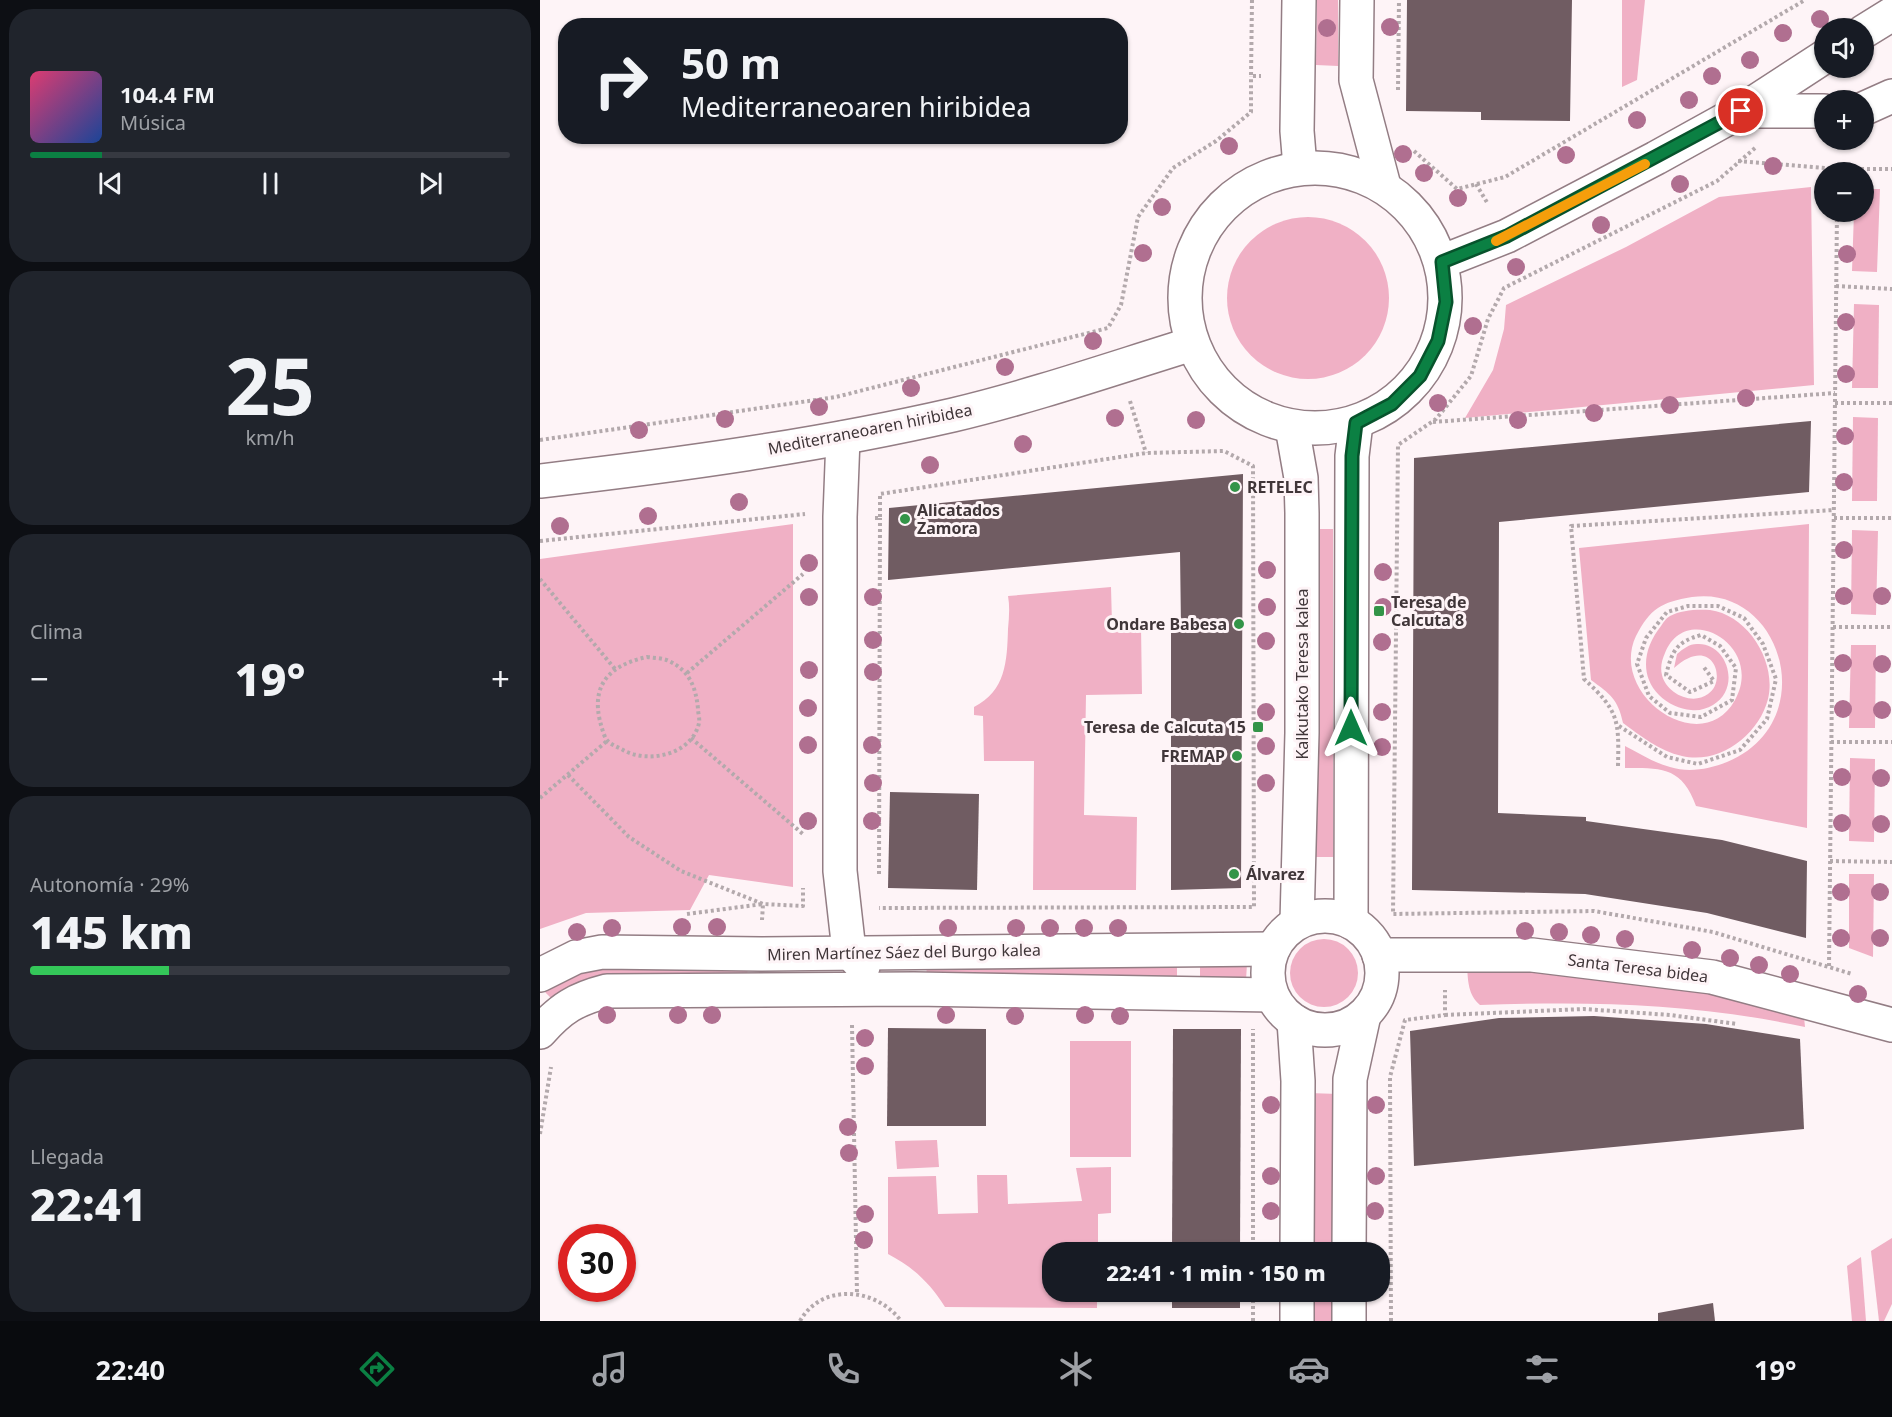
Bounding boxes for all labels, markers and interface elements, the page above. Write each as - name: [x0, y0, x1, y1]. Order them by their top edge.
- map controls: [1814, 18, 1874, 222]
- button: sound: [1814, 18, 1874, 78]
- text: 50 m: [681, 34, 781, 91]
- icon: right: [582, 42, 660, 120]
- text: 104.4 FM: [120, 79, 215, 109]
- pin: [1715, 85, 1766, 136]
- text: Mediterraneoaren hiribidea: [681, 88, 1031, 125]
- button: +: [1814, 90, 1874, 150]
- icon: arrive: [1724, 94, 1757, 127]
- text: Música: [120, 109, 186, 136]
- button: −: [1814, 162, 1874, 222]
- icon: previous: [94, 167, 127, 200]
- icon: pause: [254, 167, 287, 200]
- icon: next: [414, 167, 447, 200]
- text: 25: [225, 332, 315, 438]
- street label: Mediterraneoaren hiribidea: [766, 398, 974, 460]
- text: km/h: [245, 424, 295, 451]
- place label: RETELEC: [1247, 476, 1313, 498]
- marker: RETELEC: [1228, 480, 1242, 494]
- place label: Alicatados Zamora: [917, 499, 1000, 539]
- marker: Alicatados Zamora: [898, 512, 912, 526]
- street label: Kalkutako Teresa kalea: [1291, 588, 1313, 760]
- place label: Teresa de Calcuta 8: [1391, 591, 1467, 631]
- marker: Teresa de Calcuta 8: [1372, 604, 1386, 618]
- place label: Ondare Babesa: [1106, 613, 1227, 635]
- marker: Ondare Babesa: [1232, 617, 1246, 631]
- text: Clima: [30, 618, 83, 645]
- text: 19°: [234, 648, 306, 709]
- text: −: [30, 656, 49, 701]
- text: +: [491, 656, 510, 701]
- position arrow: [1319, 696, 1383, 760]
- place label: Teresa de Calcuta 15: [1084, 716, 1246, 738]
- marker: Teresa de Calcuta 15: [1251, 720, 1265, 734]
- place label: FREMAP: [1161, 745, 1225, 767]
- marker: FREMAP: [1230, 749, 1244, 763]
- place label: Álvarez: [1246, 863, 1305, 885]
- marker: Álvarez: [1227, 867, 1241, 881]
- text: Autonomía · 29%: [30, 871, 189, 898]
- text: 145 km: [30, 901, 193, 962]
- street label: Miren Martínez Sáez del Burgo kalea: [767, 939, 1041, 965]
- street label: Santa Teresa bidea: [1567, 948, 1709, 988]
- text: Llegada: [30, 1143, 104, 1170]
- text: 22:41: [30, 1173, 147, 1234]
- speed limit sign: 30: [558, 1224, 636, 1302]
- text: 22:41 · 1 min · 150 m: [1106, 1257, 1326, 1287]
- icon: directions: [356, 1348, 398, 1390]
- icon: music: [589, 1348, 631, 1390]
- icon: phone: [822, 1348, 864, 1390]
- icon: climate: [1055, 1348, 1097, 1390]
- icon: car: [1288, 1348, 1330, 1390]
- icon: filters: [1521, 1348, 1563, 1390]
- text: 22:40: [96, 1351, 165, 1388]
- text: 19°: [1754, 1351, 1796, 1388]

